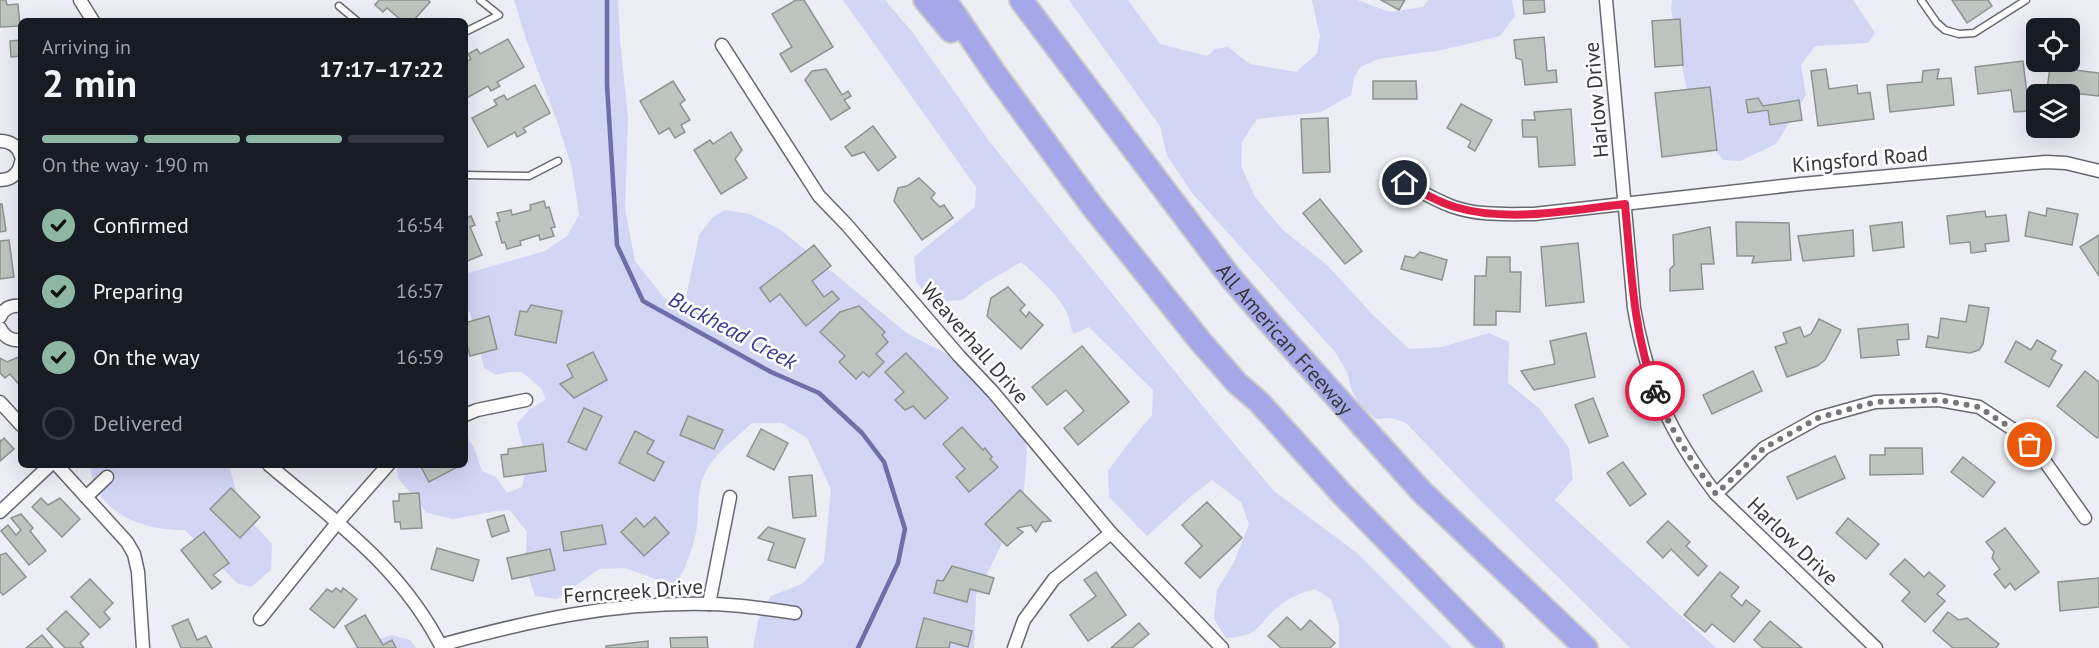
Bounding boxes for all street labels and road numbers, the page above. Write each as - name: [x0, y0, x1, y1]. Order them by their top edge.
- street label: Harlow Drive: [1577, 41, 1615, 159]
- street label: Kingsford Road: [1791, 140, 1929, 178]
- street label: All American Freeway: [1211, 258, 1360, 421]
- street label: Weaverhall Drive: [915, 277, 1035, 409]
- street label: Harlow Drive: [1742, 491, 1844, 591]
- street label: Ferncreek Drive: [562, 573, 704, 609]

